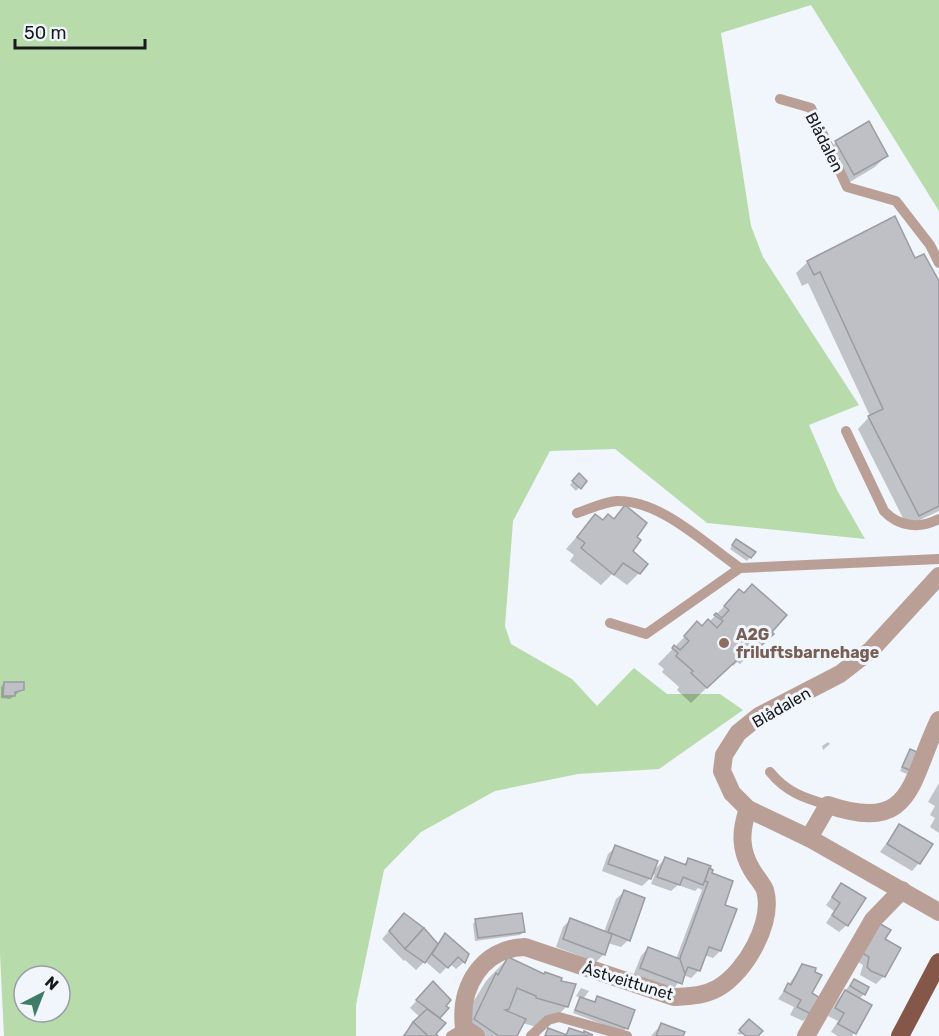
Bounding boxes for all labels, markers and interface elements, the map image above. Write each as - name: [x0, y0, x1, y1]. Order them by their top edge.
- scale bar: [15, 12, 146, 50]
- text: 50 m: [24, 22, 67, 44]
- street label: Blådalen: [801, 109, 848, 175]
- place label: A2G friluftsbarnehage: [736, 625, 879, 662]
- marker: A2G friluftsbarnehage: [717, 636, 731, 650]
- street label: Blådalen: [749, 683, 814, 732]
- street label: Åstveittunet: [580, 959, 675, 1004]
- north arrow: [12, 964, 72, 1024]
- text: N: [41, 972, 62, 994]

